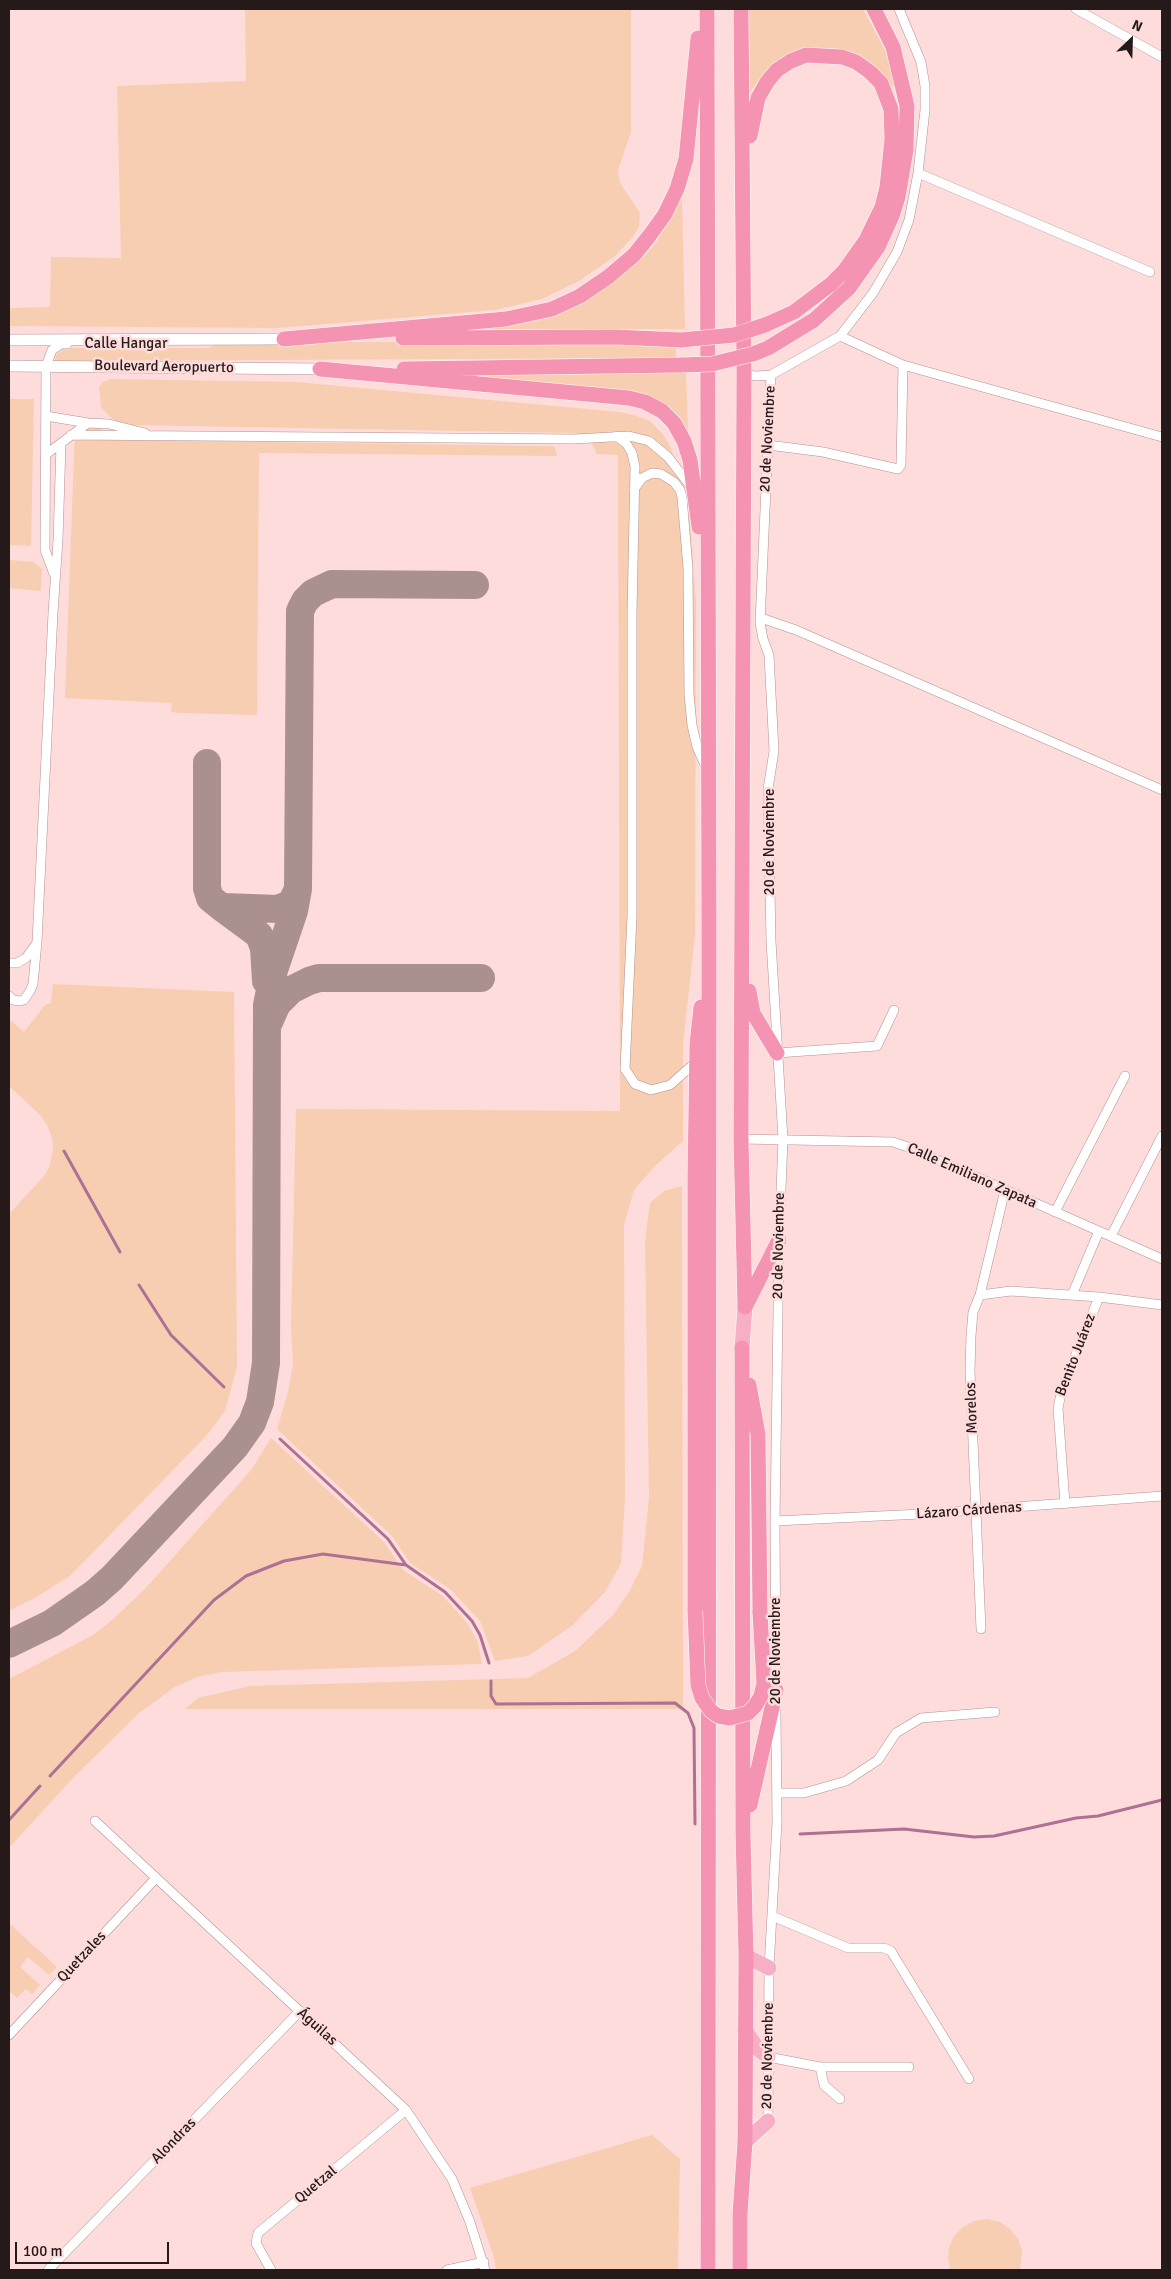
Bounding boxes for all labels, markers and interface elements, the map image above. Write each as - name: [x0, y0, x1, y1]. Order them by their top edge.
- north arrow: [1106, 15, 1156, 65]
- text: N: [1129, 16, 1145, 36]
- street label: Calle Hangar: [85, 335, 167, 353]
- street label: Boulevard Aeropuerto: [94, 357, 234, 377]
- street label: 20 de Noviembre: [756, 385, 780, 493]
- street label: 20 de Noviembre: [761, 789, 779, 895]
- street label: Calle Emiliano Zapata: [905, 1139, 1039, 1213]
- street label: 20 de Noviembre: [769, 1192, 789, 1300]
- street label: Benito Juárez: [1052, 1311, 1100, 1399]
- street label: Morelos: [962, 1382, 982, 1434]
- street label: Lázaro Cárdenas: [916, 1498, 1022, 1524]
- street label: 20 de Noviembre: [767, 1598, 785, 1704]
- street label: Quetzales: [54, 1928, 110, 1986]
- street label: 20 de Noviembre: [758, 2002, 778, 2110]
- street label: Águilas: [293, 2004, 341, 2050]
- street label: Alondras: [148, 2114, 200, 2168]
- street label: Quetzal: [291, 2162, 341, 2208]
- scale bar: [18, 2232, 171, 2264]
- text: 100 m: [23, 2242, 63, 2260]

